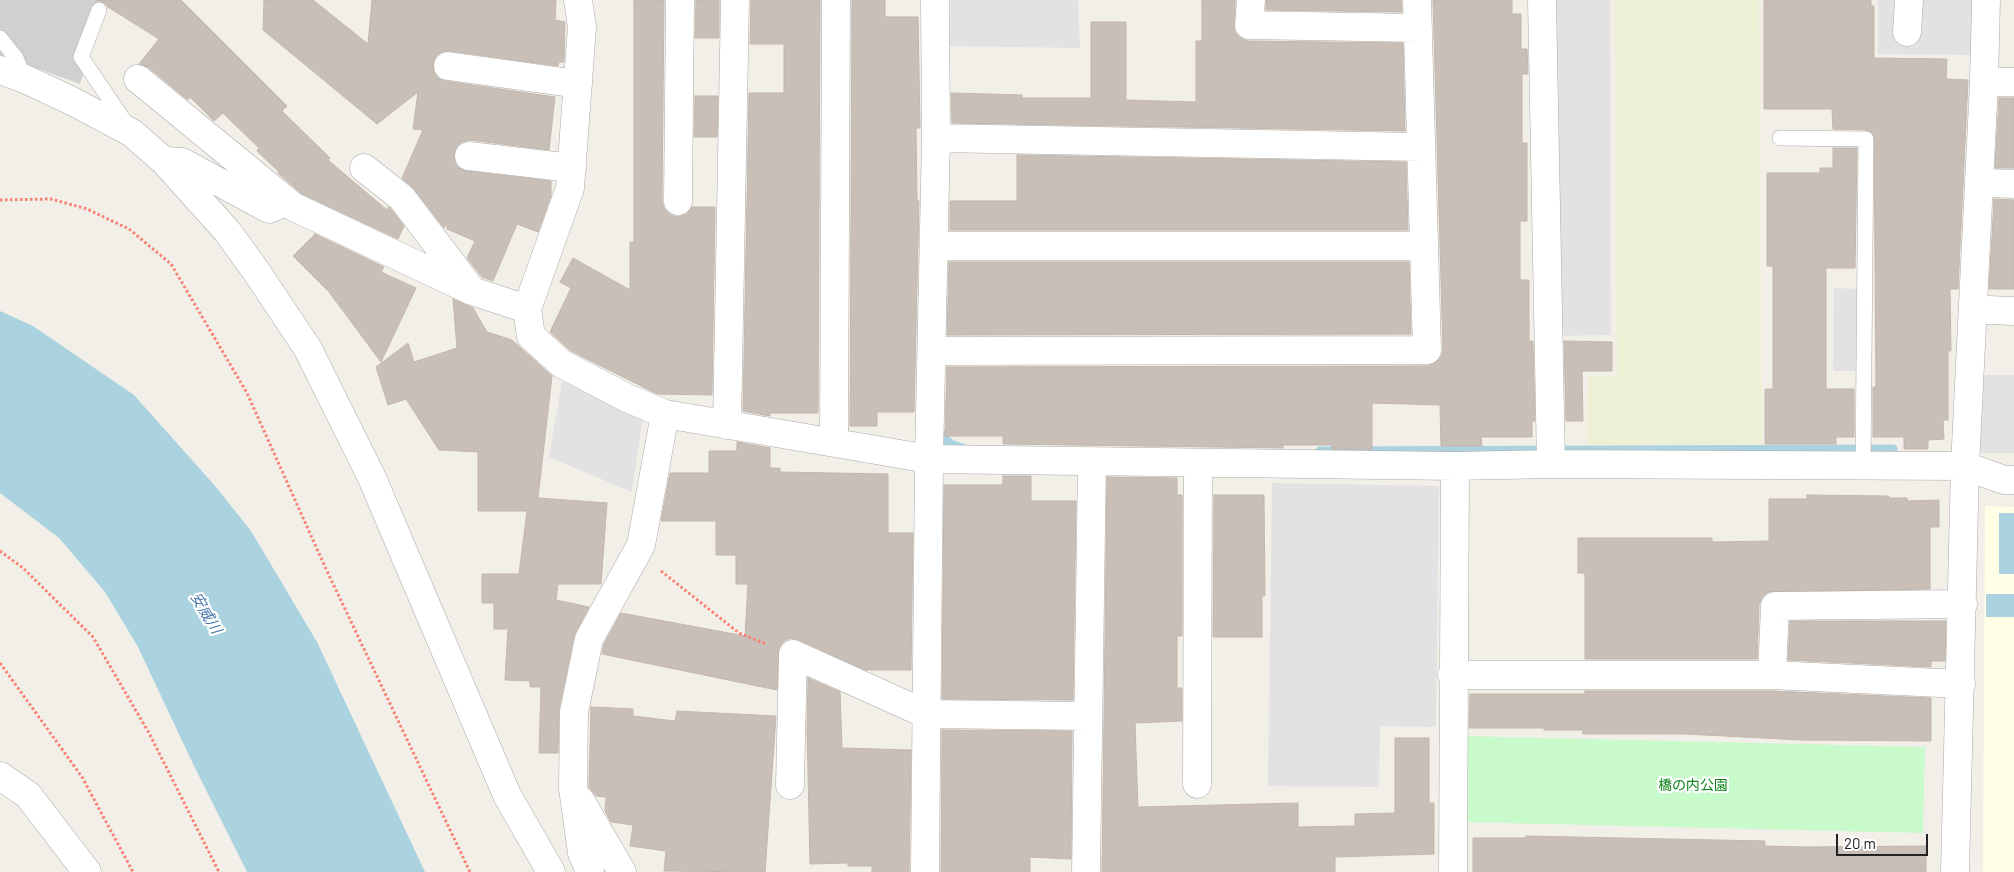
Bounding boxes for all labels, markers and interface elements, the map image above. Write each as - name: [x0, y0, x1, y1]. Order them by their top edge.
- water label: 安威川: [187, 589, 225, 637]
- park label: 橋の内公園: [1658, 777, 1728, 793]
- scale bar: [1839, 824, 1932, 856]
- text: 20 m: [1844, 834, 1876, 852]

